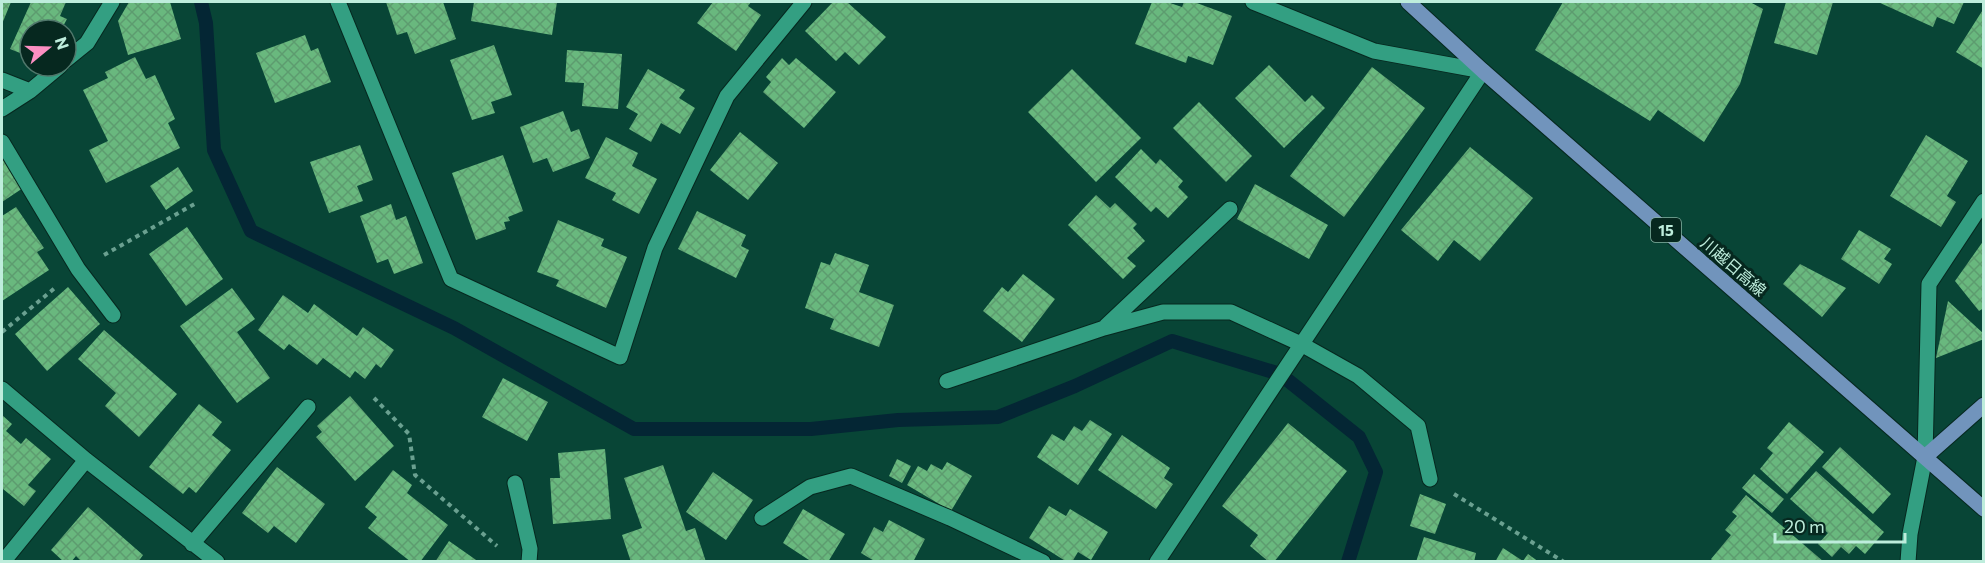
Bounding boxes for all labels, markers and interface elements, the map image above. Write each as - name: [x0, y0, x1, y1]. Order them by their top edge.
- north arrow: [18, 18, 78, 78]
- text: N: [52, 34, 74, 52]
- road number: 15: [1651, 218, 1681, 242]
- street label: 川越日高線: [1698, 233, 1770, 299]
- scale bar: [1775, 506, 1906, 544]
- text: 20 m: [1784, 515, 1825, 537]

